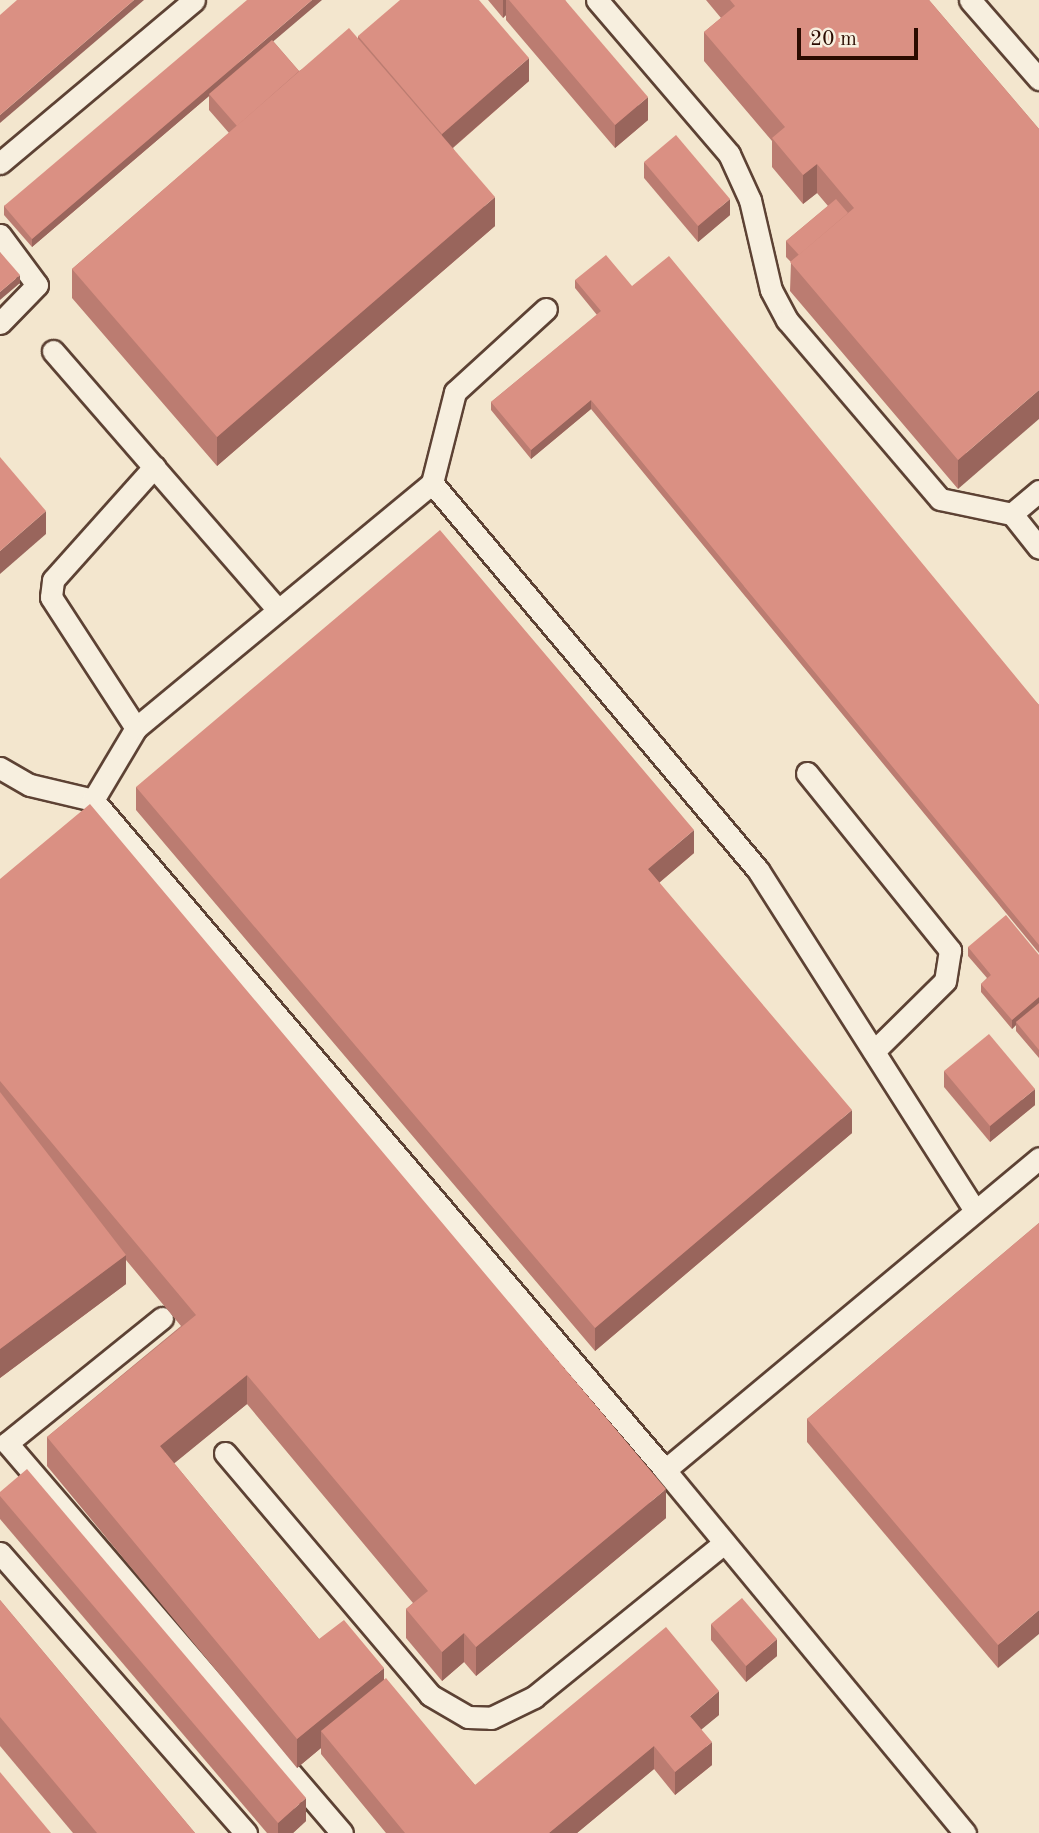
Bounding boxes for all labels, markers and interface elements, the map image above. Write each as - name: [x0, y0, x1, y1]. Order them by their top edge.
- scale bar: [801, 14, 922, 58]
- text: 20 m: [810, 29, 857, 50]

